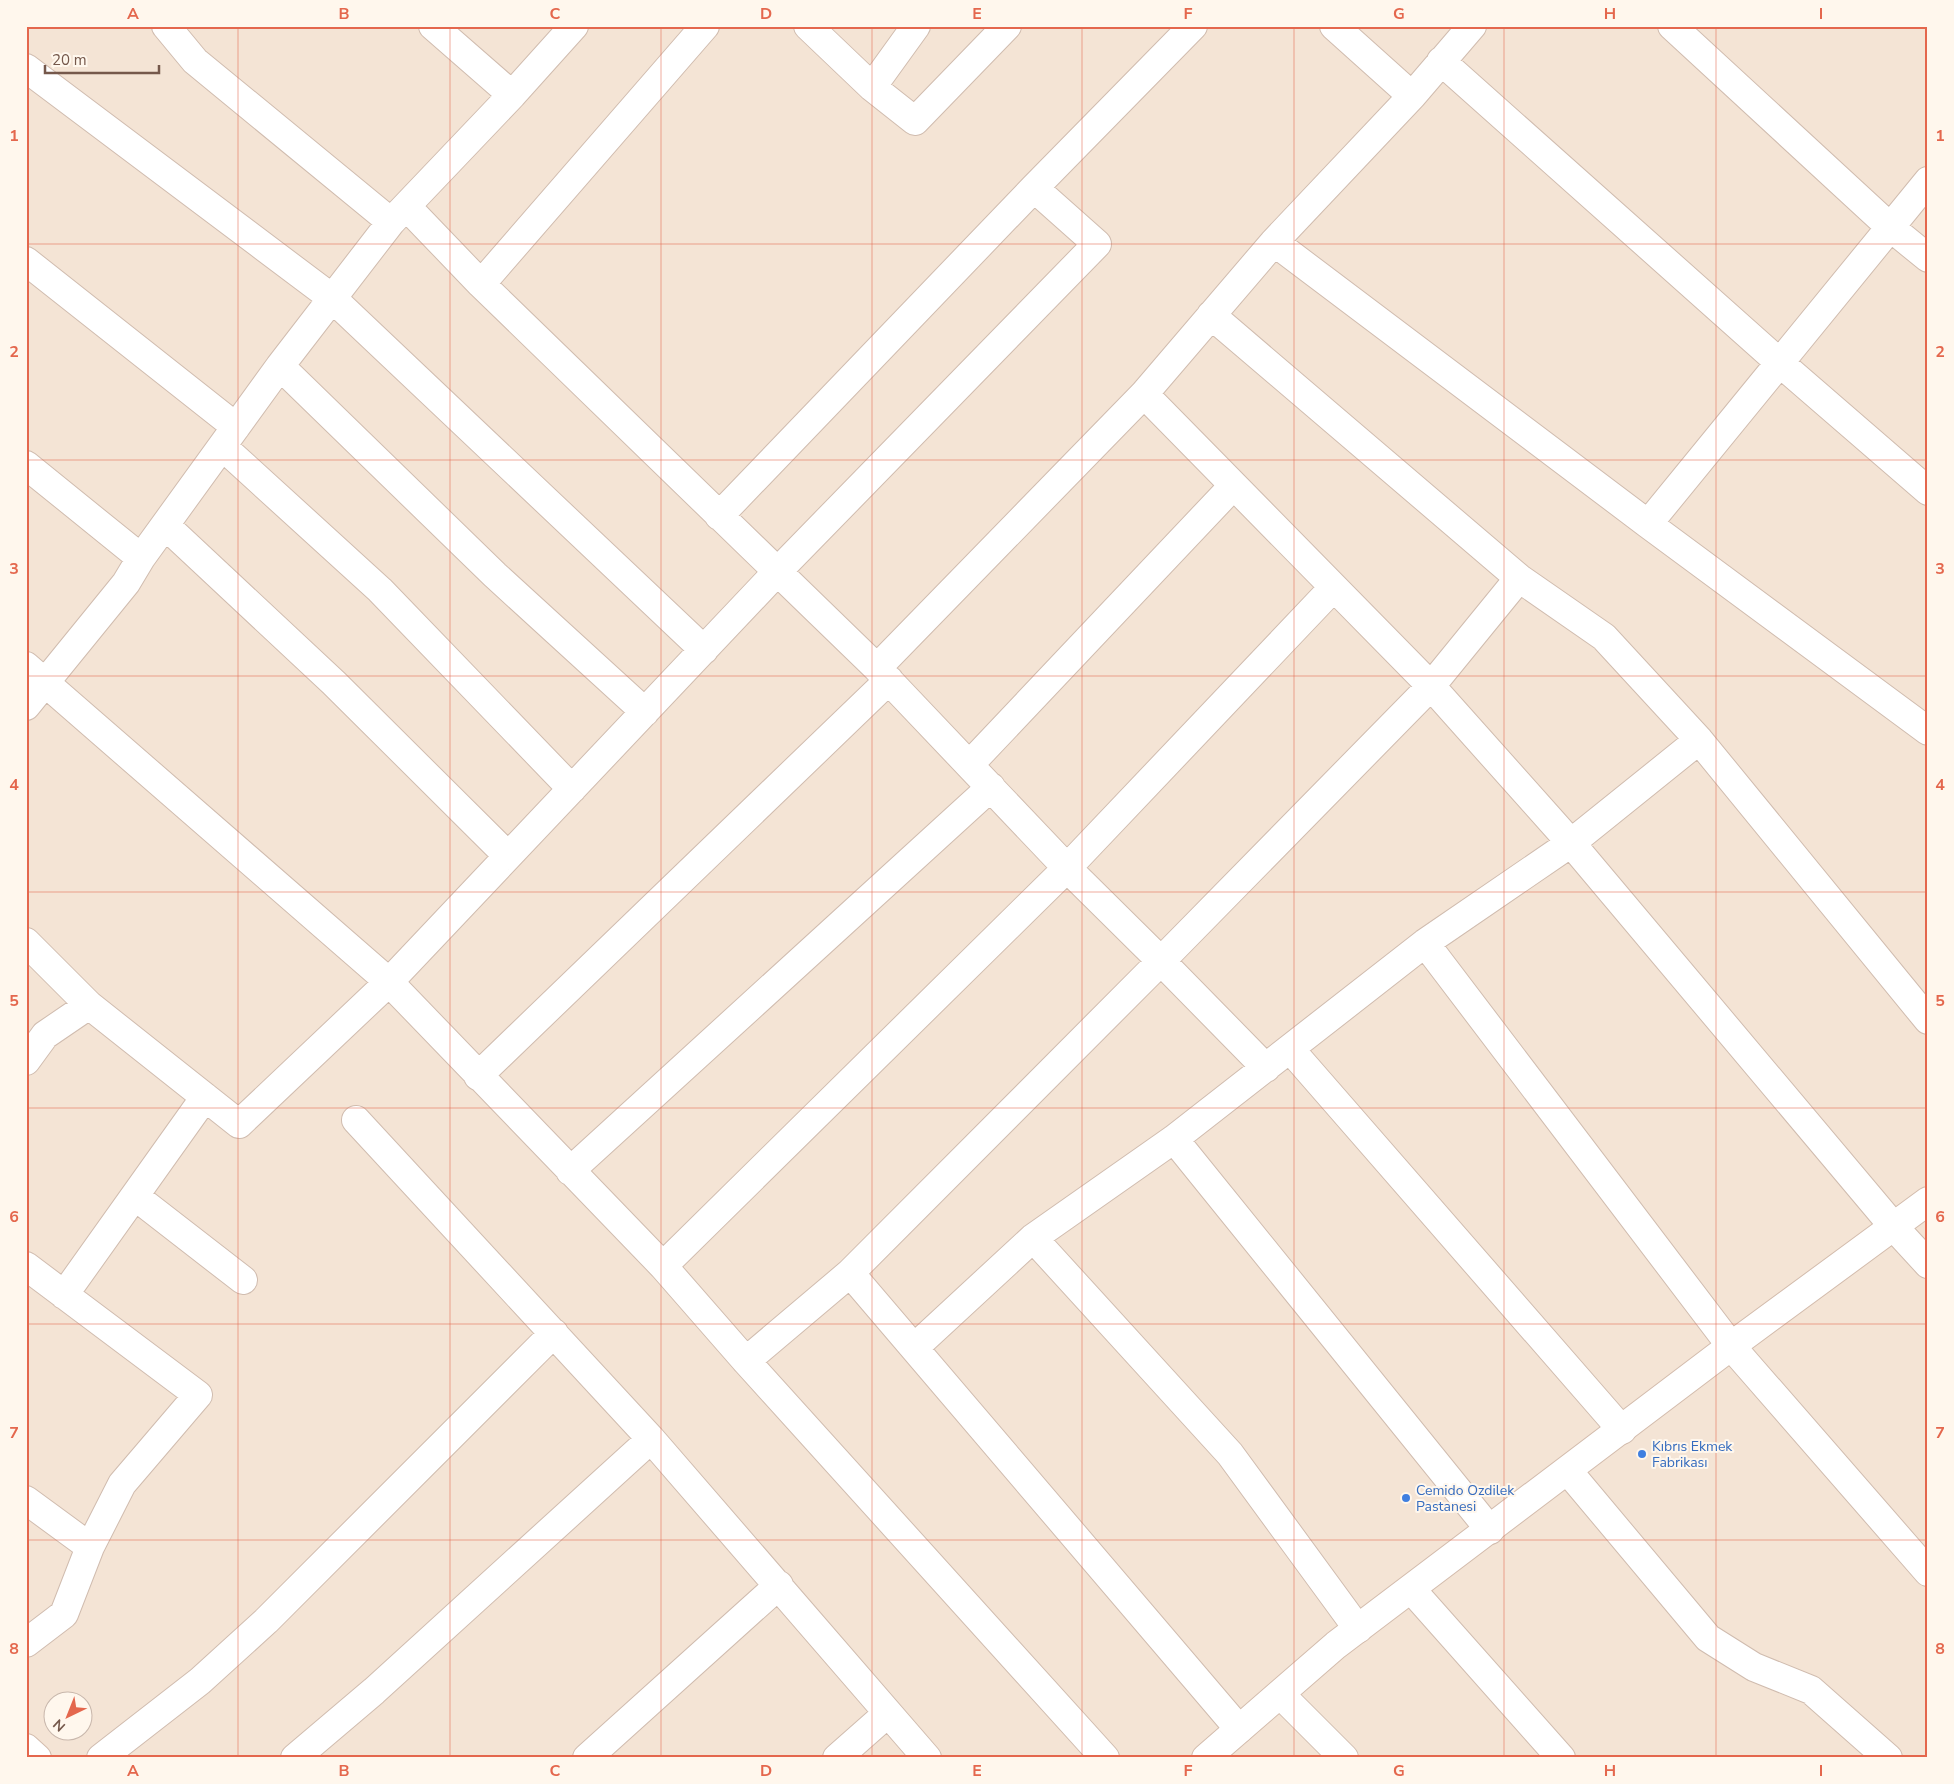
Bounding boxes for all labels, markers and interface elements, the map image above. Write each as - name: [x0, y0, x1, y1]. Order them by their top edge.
- text: A: [127, 3, 139, 25]
- text: B: [338, 3, 350, 25]
- text: C: [550, 3, 561, 25]
- text: D: [760, 3, 772, 25]
- text: E: [972, 3, 982, 25]
- text: F: [1184, 3, 1193, 25]
- text: G: [1393, 3, 1405, 25]
- text: H: [1604, 3, 1616, 25]
- text: I: [1819, 3, 1823, 25]
- scale bar: [45, 42, 159, 74]
- text: 20 m: [52, 50, 87, 70]
- text: 1: [9, 125, 19, 147]
- text: 1: [1935, 125, 1945, 147]
- text: 2: [9, 341, 19, 363]
- text: 2: [1935, 341, 1945, 363]
- text: 3: [9, 558, 19, 580]
- text: 3: [1935, 558, 1945, 580]
- text: 4: [9, 774, 19, 796]
- text: 4: [1935, 774, 1945, 796]
- text: 5: [9, 990, 19, 1012]
- text: 5: [1935, 990, 1945, 1012]
- text: 6: [9, 1206, 19, 1228]
- text: 6: [1935, 1206, 1945, 1228]
- text: 7: [9, 1422, 19, 1444]
- text: 7: [1935, 1422, 1945, 1444]
- place label: Kıbrıs Ekmek Fabrikası: [1652, 1437, 1733, 1472]
- marker: Kıbrıs Ekmek Fabrikası: [1636, 1448, 1648, 1460]
- place label: Cemido Ozdilek Pastanesi: [1416, 1481, 1515, 1516]
- marker: Cemido Ozdilek Pastanesi: [1400, 1492, 1412, 1504]
- text: 8: [9, 1638, 19, 1660]
- text: 8: [1935, 1638, 1945, 1660]
- north arrow: [42, 1692, 92, 1742]
- text: N: [49, 1715, 70, 1736]
- text: A: [127, 1760, 139, 1782]
- text: B: [338, 1760, 350, 1782]
- text: C: [550, 1760, 561, 1782]
- text: D: [760, 1760, 772, 1782]
- text: E: [972, 1760, 982, 1782]
- text: F: [1184, 1760, 1193, 1782]
- text: G: [1393, 1760, 1405, 1782]
- text: H: [1604, 1760, 1616, 1782]
- text: I: [1819, 1760, 1823, 1782]

